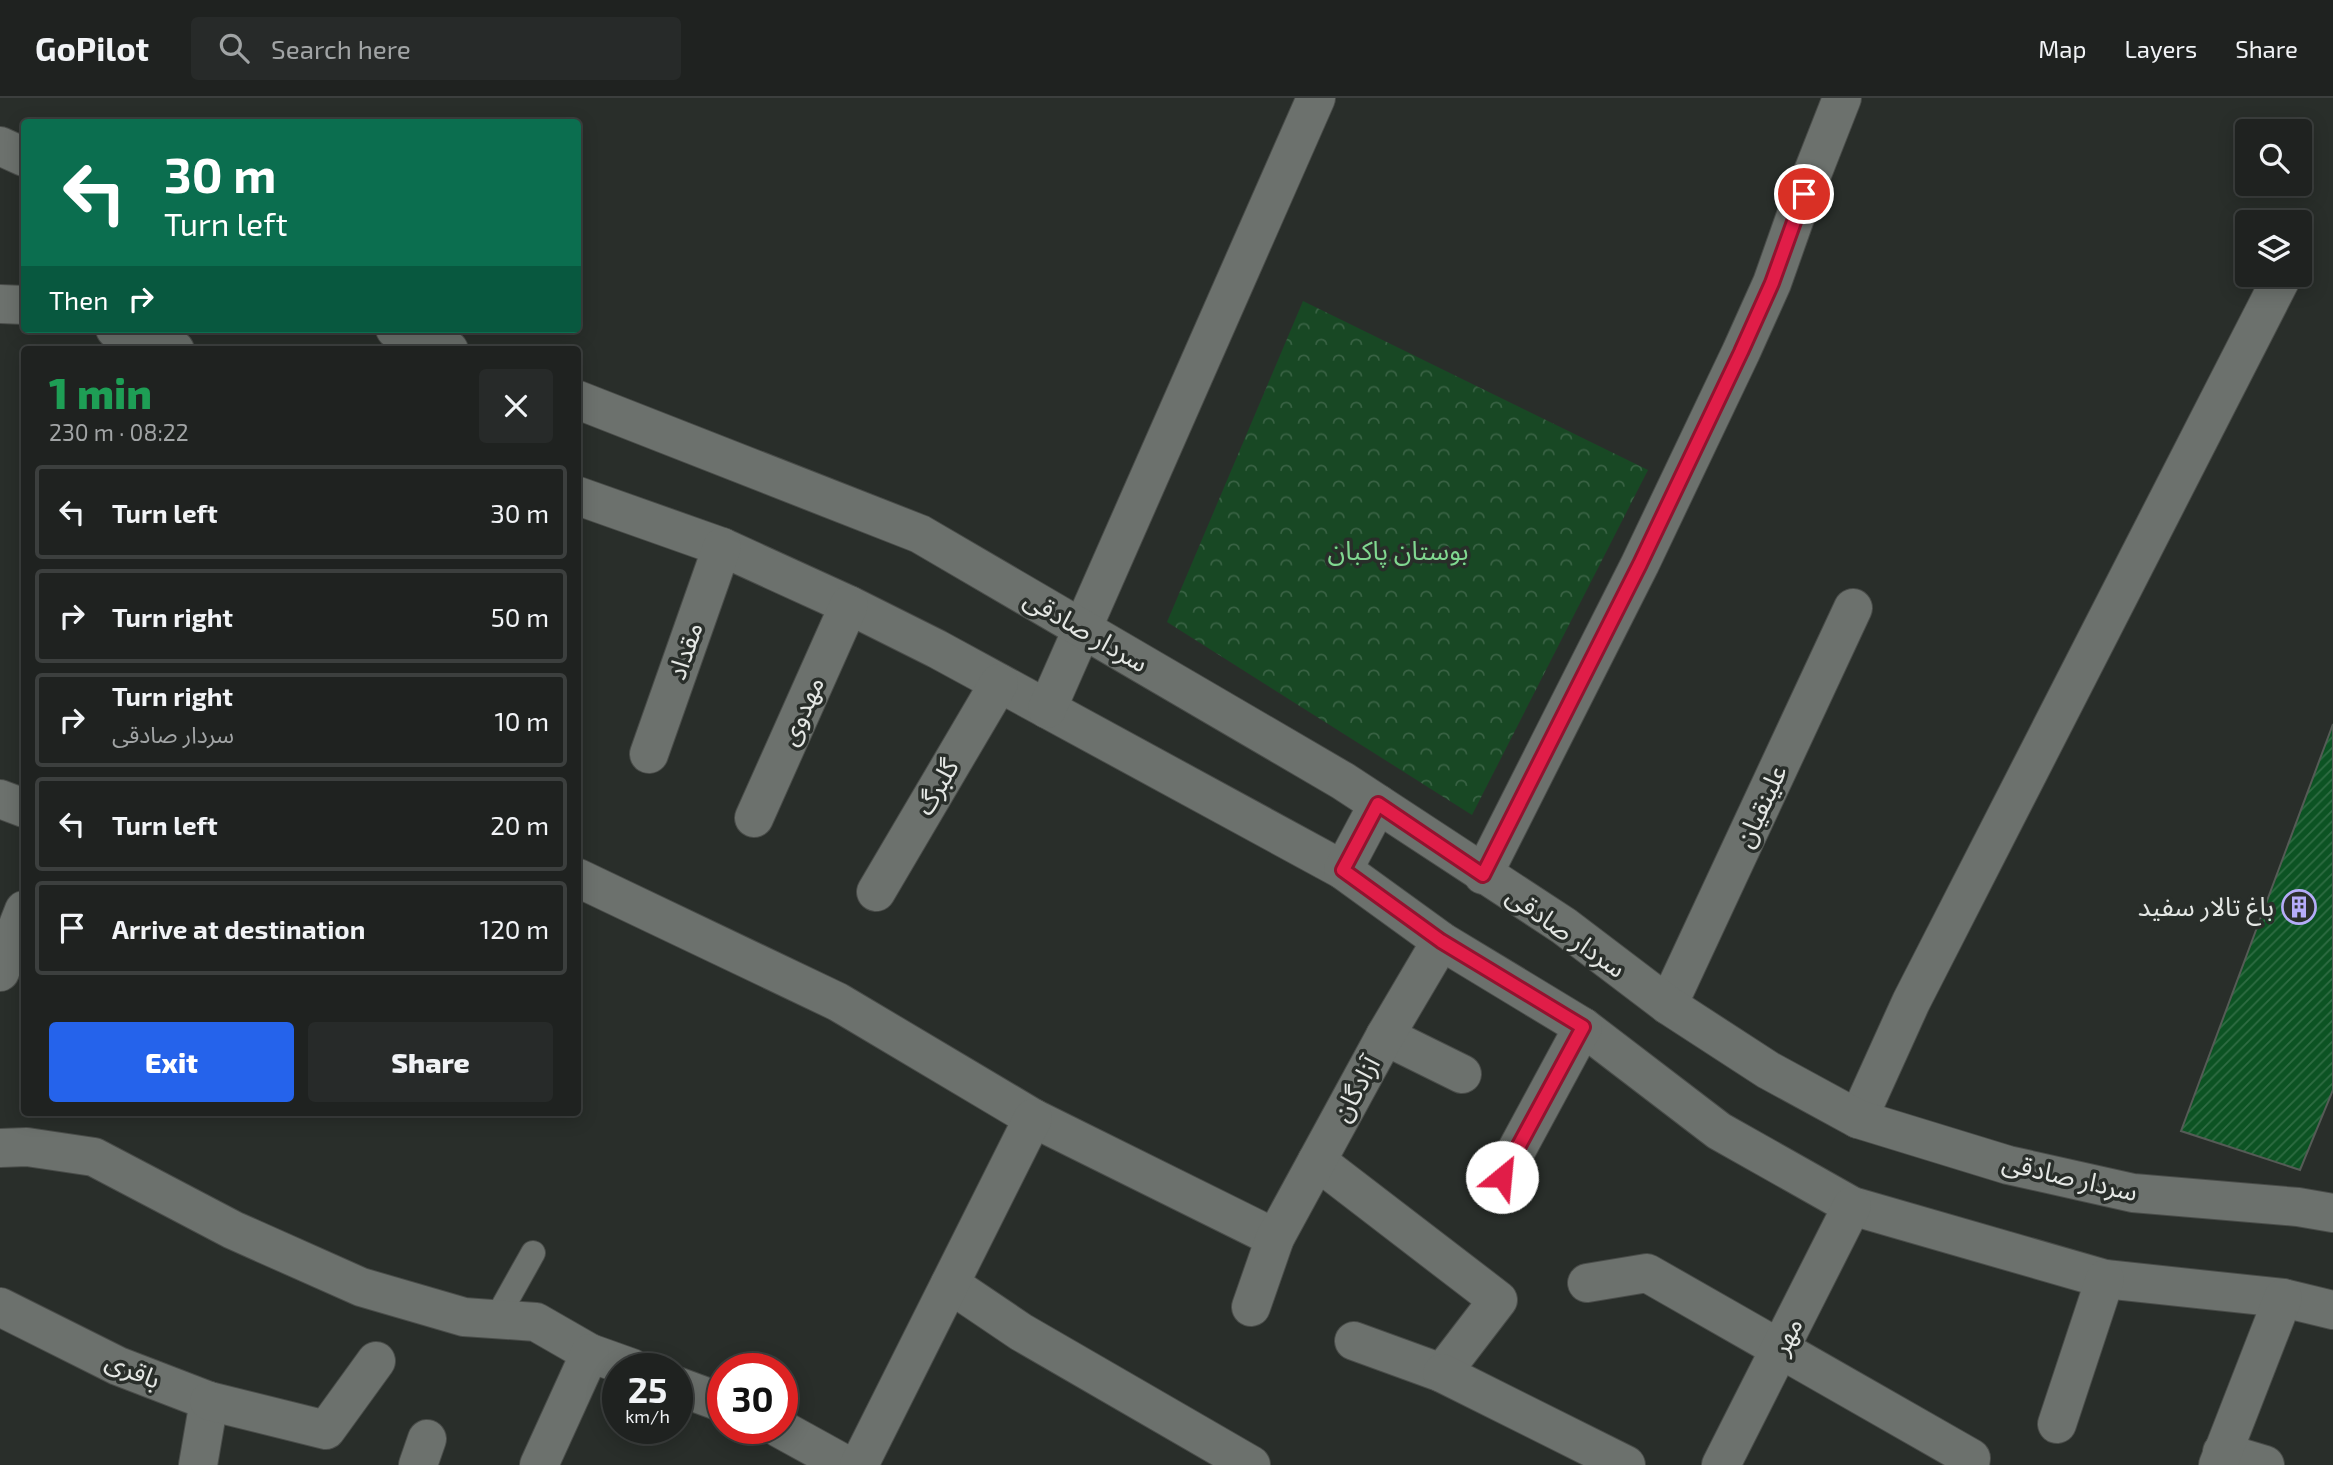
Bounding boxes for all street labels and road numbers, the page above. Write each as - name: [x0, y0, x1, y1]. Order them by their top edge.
- street label: سردار صادقی: [1019, 582, 1154, 679]
- street label: مقداد: [659, 618, 708, 683]
- street label: مهدوی: [772, 671, 830, 750]
- street label: گلبرگ: [907, 752, 965, 820]
- street label: علینقیان: [1727, 759, 1793, 852]
- street label: سردار صادقی: [1501, 878, 1632, 984]
- street label: آزادگان: [1324, 1049, 1387, 1127]
- street label: سردار صادقی: [1999, 1145, 2141, 1207]
- street label: مهر: [1763, 1312, 1809, 1360]
- street label: باقری: [101, 1343, 166, 1395]

